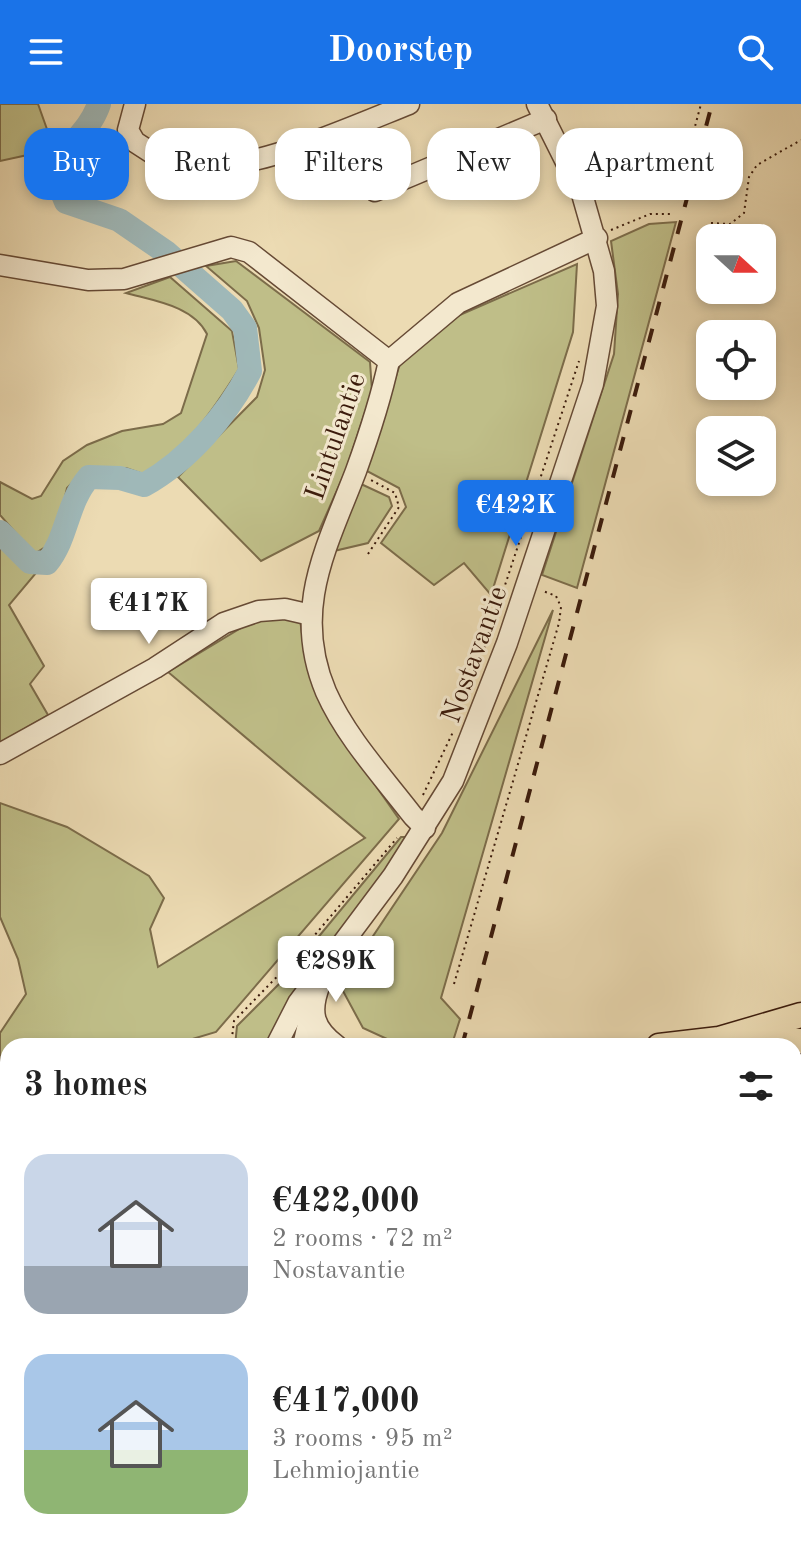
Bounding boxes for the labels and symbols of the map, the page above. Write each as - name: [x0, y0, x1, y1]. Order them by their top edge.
- north arrow: [696, 224, 776, 304]
- street label: Lintulantie: [302, 370, 372, 504]
- pin: €422K: [460, 480, 572, 548]
- pin: €417K: [93, 578, 205, 646]
- street label: Nostavantie: [438, 583, 514, 727]
- pin: €289K: [280, 936, 392, 1004]

